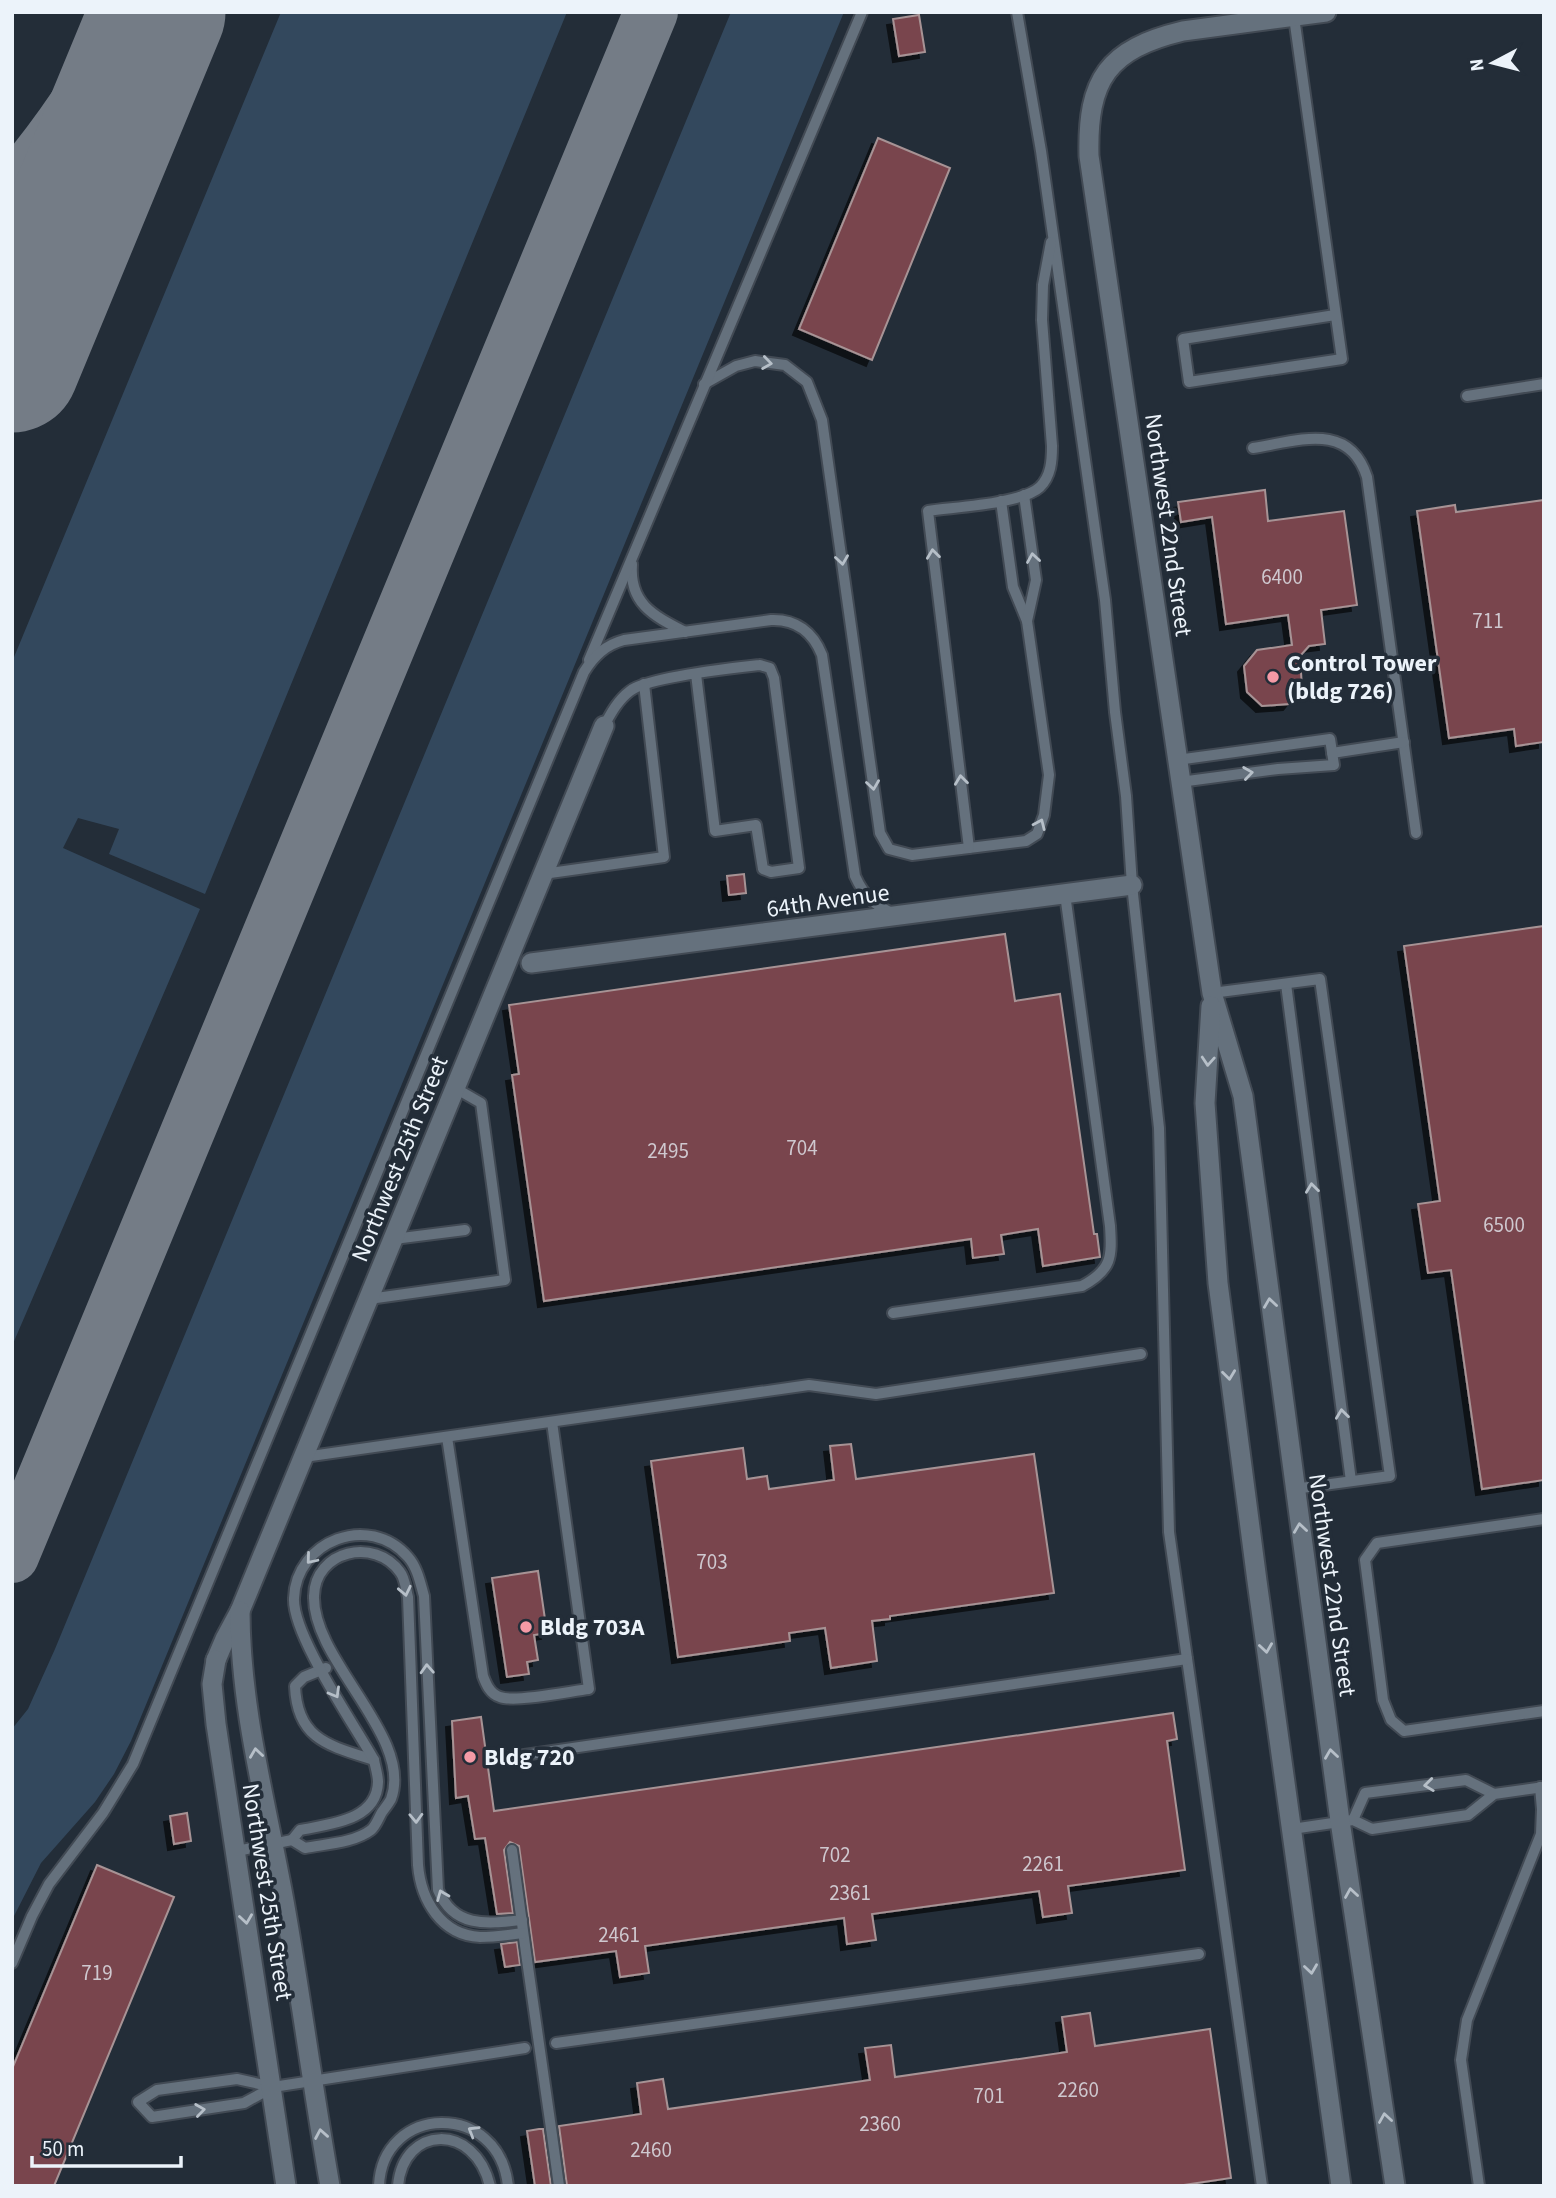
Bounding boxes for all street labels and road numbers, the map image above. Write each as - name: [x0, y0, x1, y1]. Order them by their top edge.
- street label: Northwest 22nd Street: [1135, 411, 1201, 639]
- street label: 64th Avenue: [764, 875, 892, 927]
- street label: Northwest 25th Street: [343, 1051, 457, 1267]
- street label: Northwest 22nd Street: [1299, 1471, 1365, 1699]
- street label: Northwest 25th Street: [233, 1781, 301, 2003]

